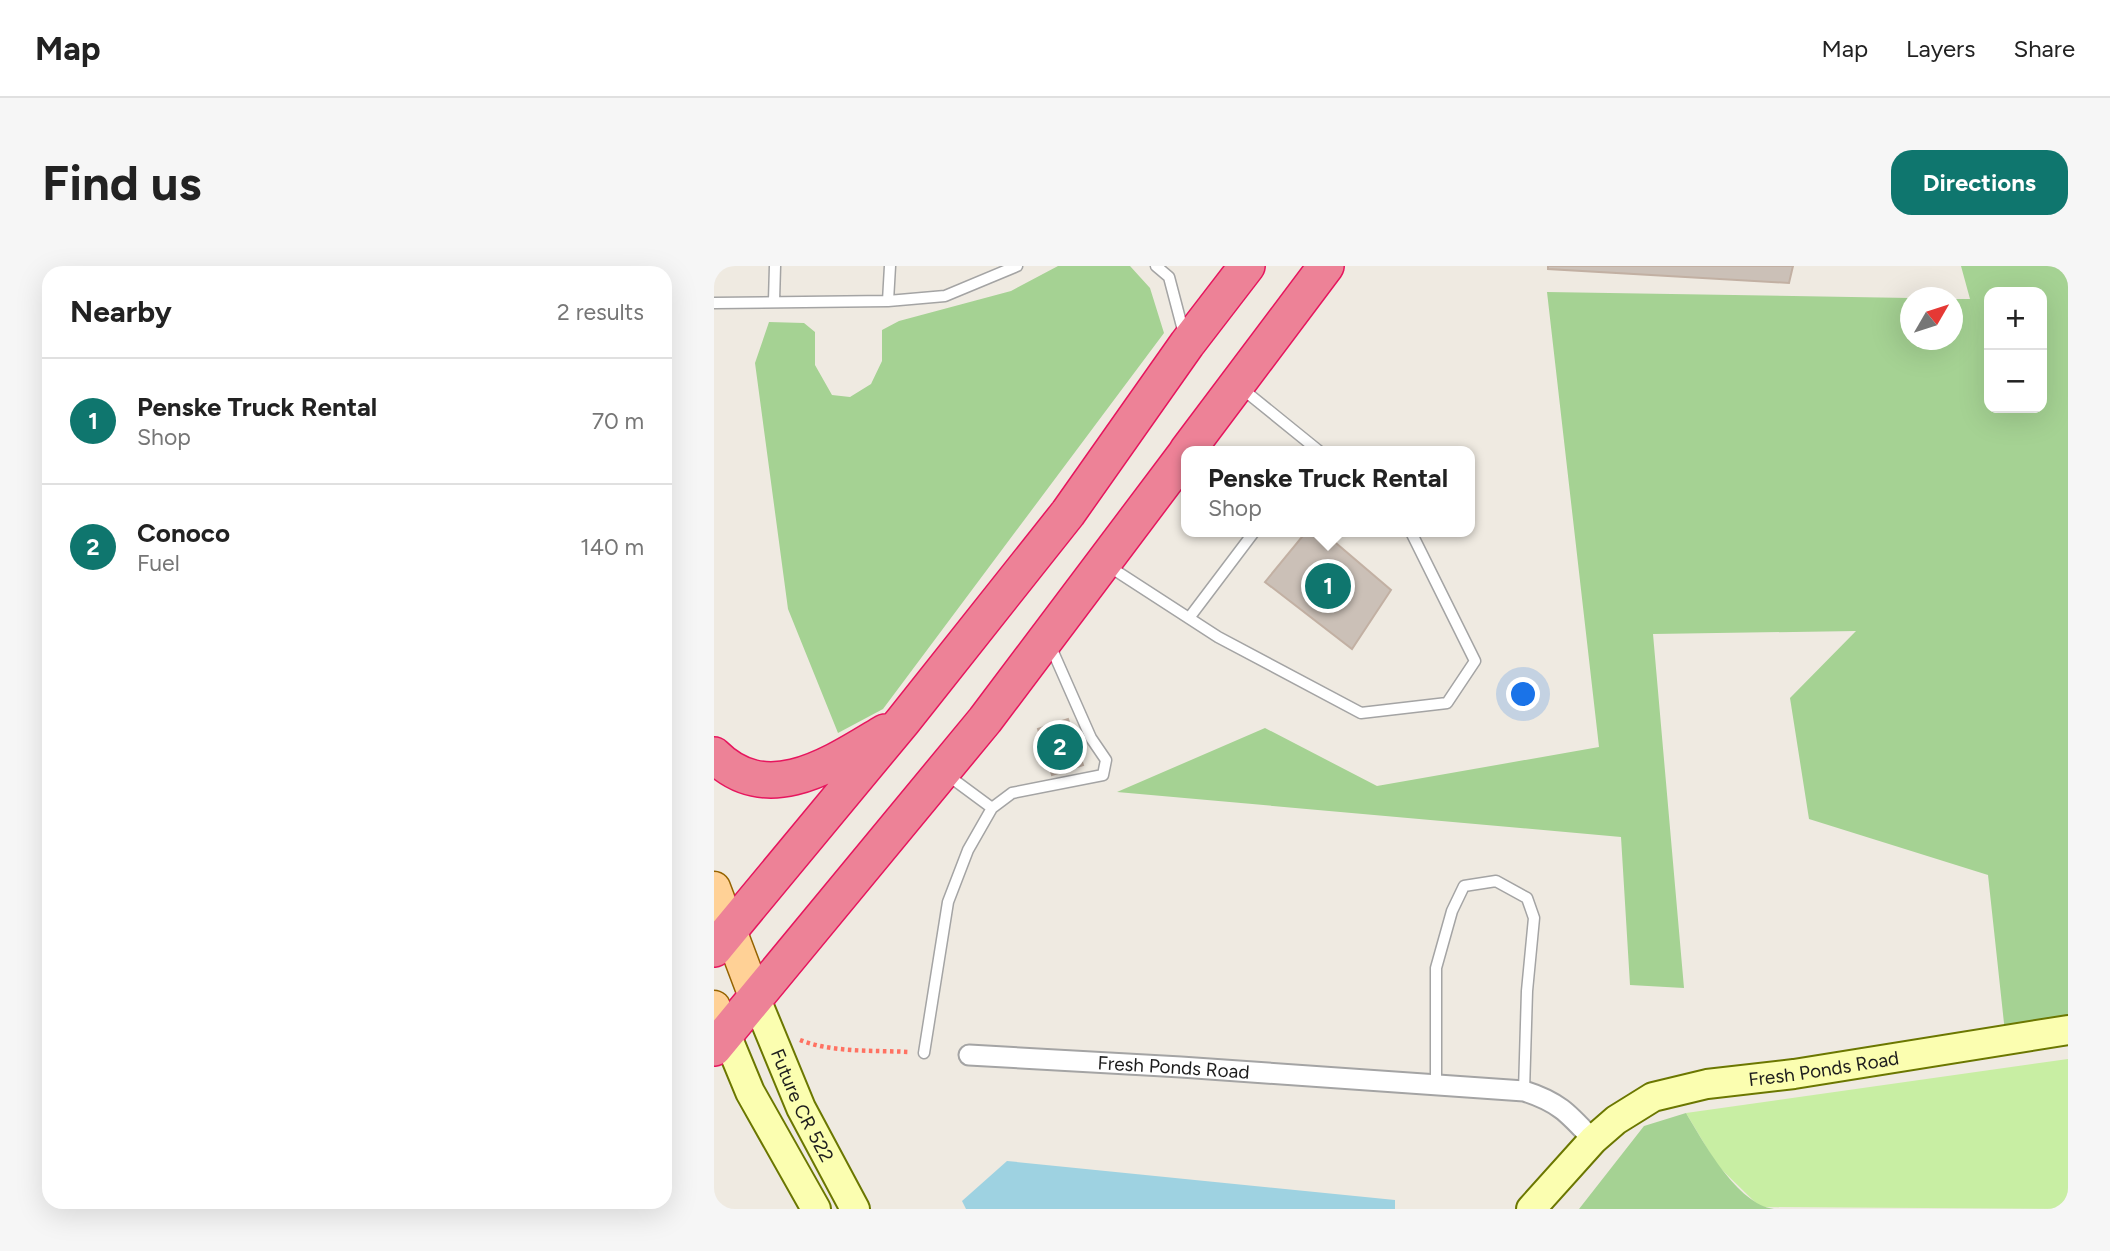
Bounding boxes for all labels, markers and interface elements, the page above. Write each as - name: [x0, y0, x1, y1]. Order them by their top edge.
- text: Map: [35, 29, 101, 68]
- text: Map: [1821, 34, 1868, 63]
- text: Layers: [1906, 34, 1975, 63]
- text: Share: [2013, 34, 2075, 63]
- button: Directions: [1891, 150, 2068, 215]
- text: Find us: [42, 153, 201, 212]
- north arrow: [1900, 287, 1963, 350]
- map controls: [1984, 287, 2047, 413]
- button: +: [1984, 287, 2047, 350]
- text: Nearby: [70, 293, 172, 330]
- text: 2 results: [557, 298, 644, 326]
- button: −: [1984, 350, 2047, 413]
- text: Penske Truck Rental: [137, 391, 377, 423]
- text: 1: [88, 407, 98, 435]
- text: 70 m: [592, 407, 644, 435]
- text: Shop: [137, 423, 191, 451]
- popup: [1181, 446, 1475, 537]
- text: Penske Truck Rental: [1208, 462, 1448, 494]
- text: Shop: [1208, 494, 1262, 522]
- text: Conoco: [137, 517, 230, 549]
- text: 2: [86, 533, 100, 561]
- text: 140 m: [580, 533, 644, 561]
- text: Fuel: [137, 549, 180, 577]
- pin: 1: [1305, 560, 1351, 612]
- your location: [1506, 677, 1540, 711]
- pin: 2: [1037, 721, 1083, 773]
- street label: Future CR 522: [766, 1045, 839, 1166]
- street label: Fresh Ponds Road: [1747, 1046, 1901, 1091]
- street label: Fresh Ponds Road: [1097, 1051, 1250, 1084]

